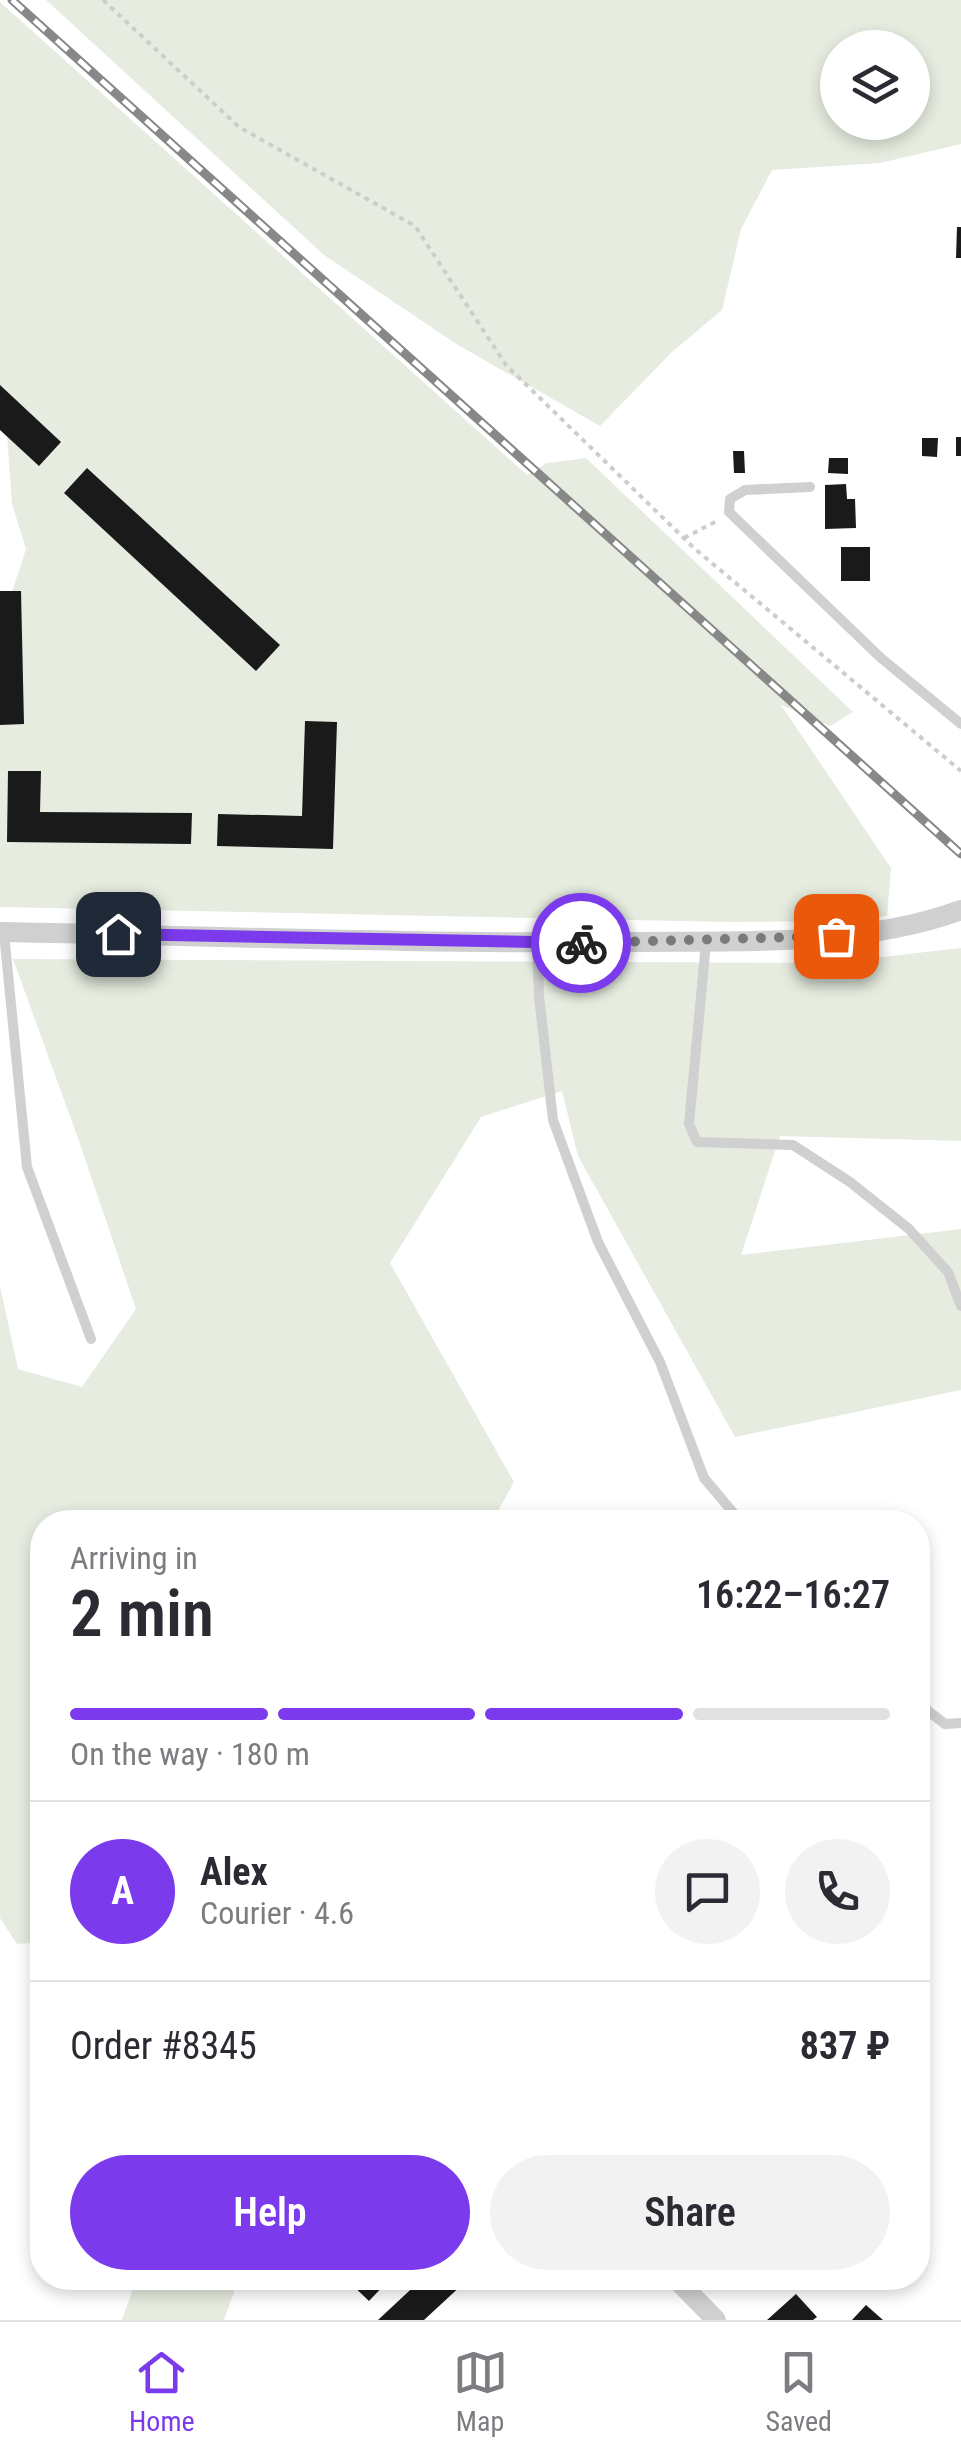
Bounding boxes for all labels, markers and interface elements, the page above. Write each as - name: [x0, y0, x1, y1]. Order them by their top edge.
- map controls: [820, 30, 930, 140]
- button: layers: [820, 30, 930, 140]
- pin: [76, 892, 161, 977]
- courier: [531, 893, 631, 993]
- pin: [794, 894, 879, 979]
- icon: home: [91, 907, 146, 962]
- icon: bag: [809, 909, 864, 964]
- icon: bike: [554, 916, 609, 971]
- text: Arriving in: [70, 1539, 198, 1577]
- text: 16:22–16:27: [696, 1573, 890, 1617]
- text: 2 min: [70, 1576, 214, 1652]
- text: On the way · 180 m: [70, 1735, 310, 1773]
- button: chat: [655, 1839, 760, 1944]
- button: phone: [785, 1839, 890, 1944]
- text: Alex: [200, 1850, 268, 1894]
- text: A: [111, 1869, 134, 1913]
- text: Courier · 4.6: [200, 1894, 354, 1932]
- text: Order #8345: [70, 2024, 257, 2068]
- text: 837 ₽: [800, 2024, 890, 2068]
- button: Help: [70, 2155, 470, 2270]
- button: Share: [490, 2155, 890, 2270]
- tab: Home: [129, 2345, 195, 2438]
- tab: Map: [453, 2345, 508, 2438]
- tab: Saved: [765, 2345, 832, 2438]

